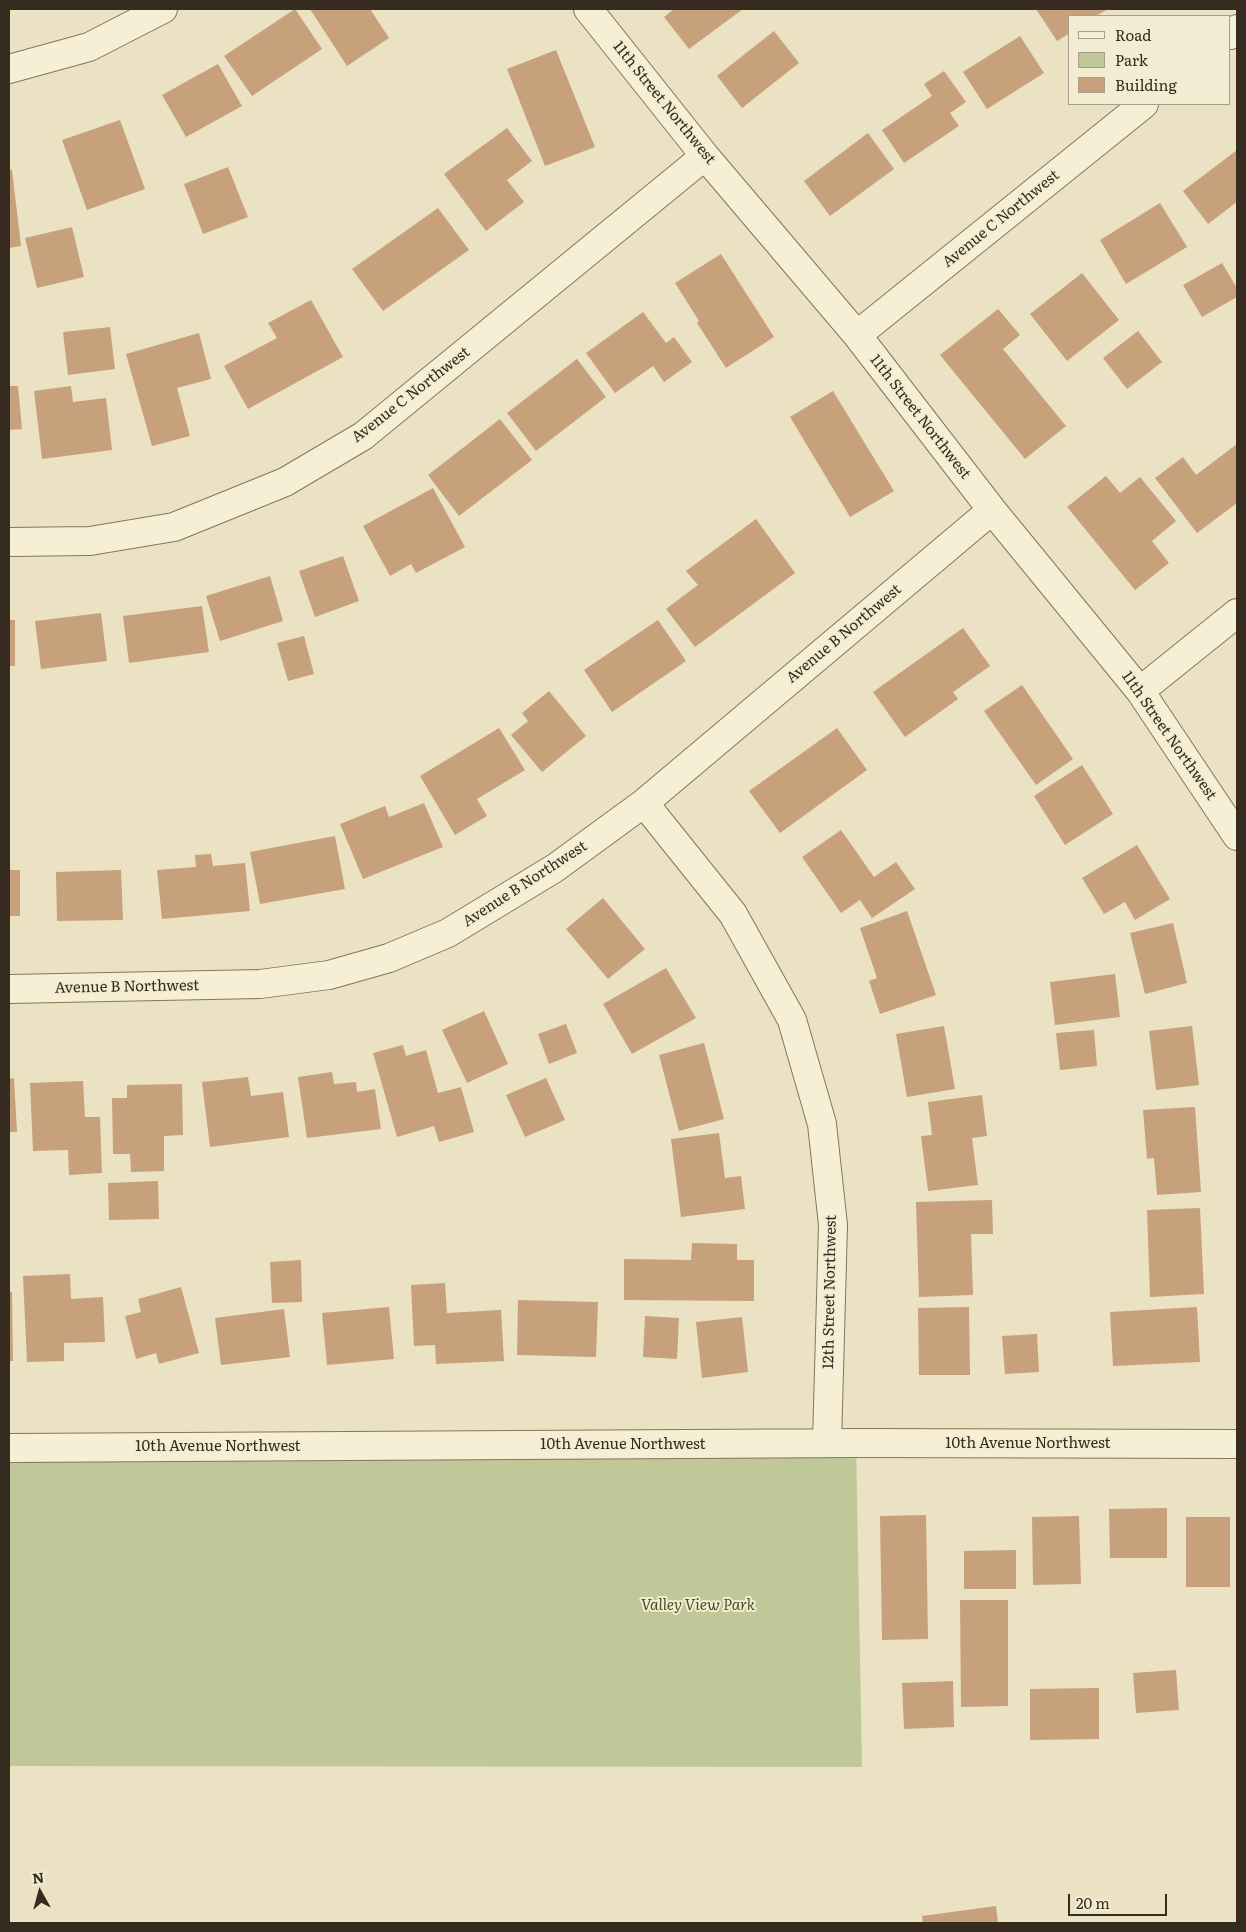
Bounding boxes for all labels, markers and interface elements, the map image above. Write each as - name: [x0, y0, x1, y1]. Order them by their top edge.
- legend: [1068, 15, 1231, 105]
- text: Road: [1115, 23, 1151, 46]
- street label: 11th Street Northwest: [609, 38, 719, 168]
- text: Park: [1115, 48, 1148, 71]
- text: Building: [1115, 73, 1177, 96]
- street label: Avenue C Northwest: [939, 166, 1063, 272]
- street label: Avenue C Northwest: [348, 343, 474, 447]
- street label: 11th Street Northwest: [866, 351, 974, 483]
- street label: Avenue B Northwest: [783, 581, 905, 687]
- street label: 11th Street Northwest: [1118, 668, 1220, 804]
- street label: Avenue B Northwest: [460, 837, 590, 931]
- street label: Avenue B Northwest: [55, 977, 199, 997]
- street label: 12th Street Northwest: [820, 1215, 840, 1369]
- street label: 10th Avenue Northwest: [945, 1435, 1111, 1453]
- street label: 10th Avenue Northwest: [540, 1436, 706, 1454]
- street label: 10th Avenue Northwest: [135, 1438, 301, 1456]
- park label: Valley View Park: [641, 1597, 755, 1615]
- text: N: [31, 1866, 45, 1888]
- north arrow: [15, 1867, 65, 1917]
- scale bar: [1071, 1884, 1170, 1916]
- text: 20 m: [1076, 1891, 1110, 1914]

